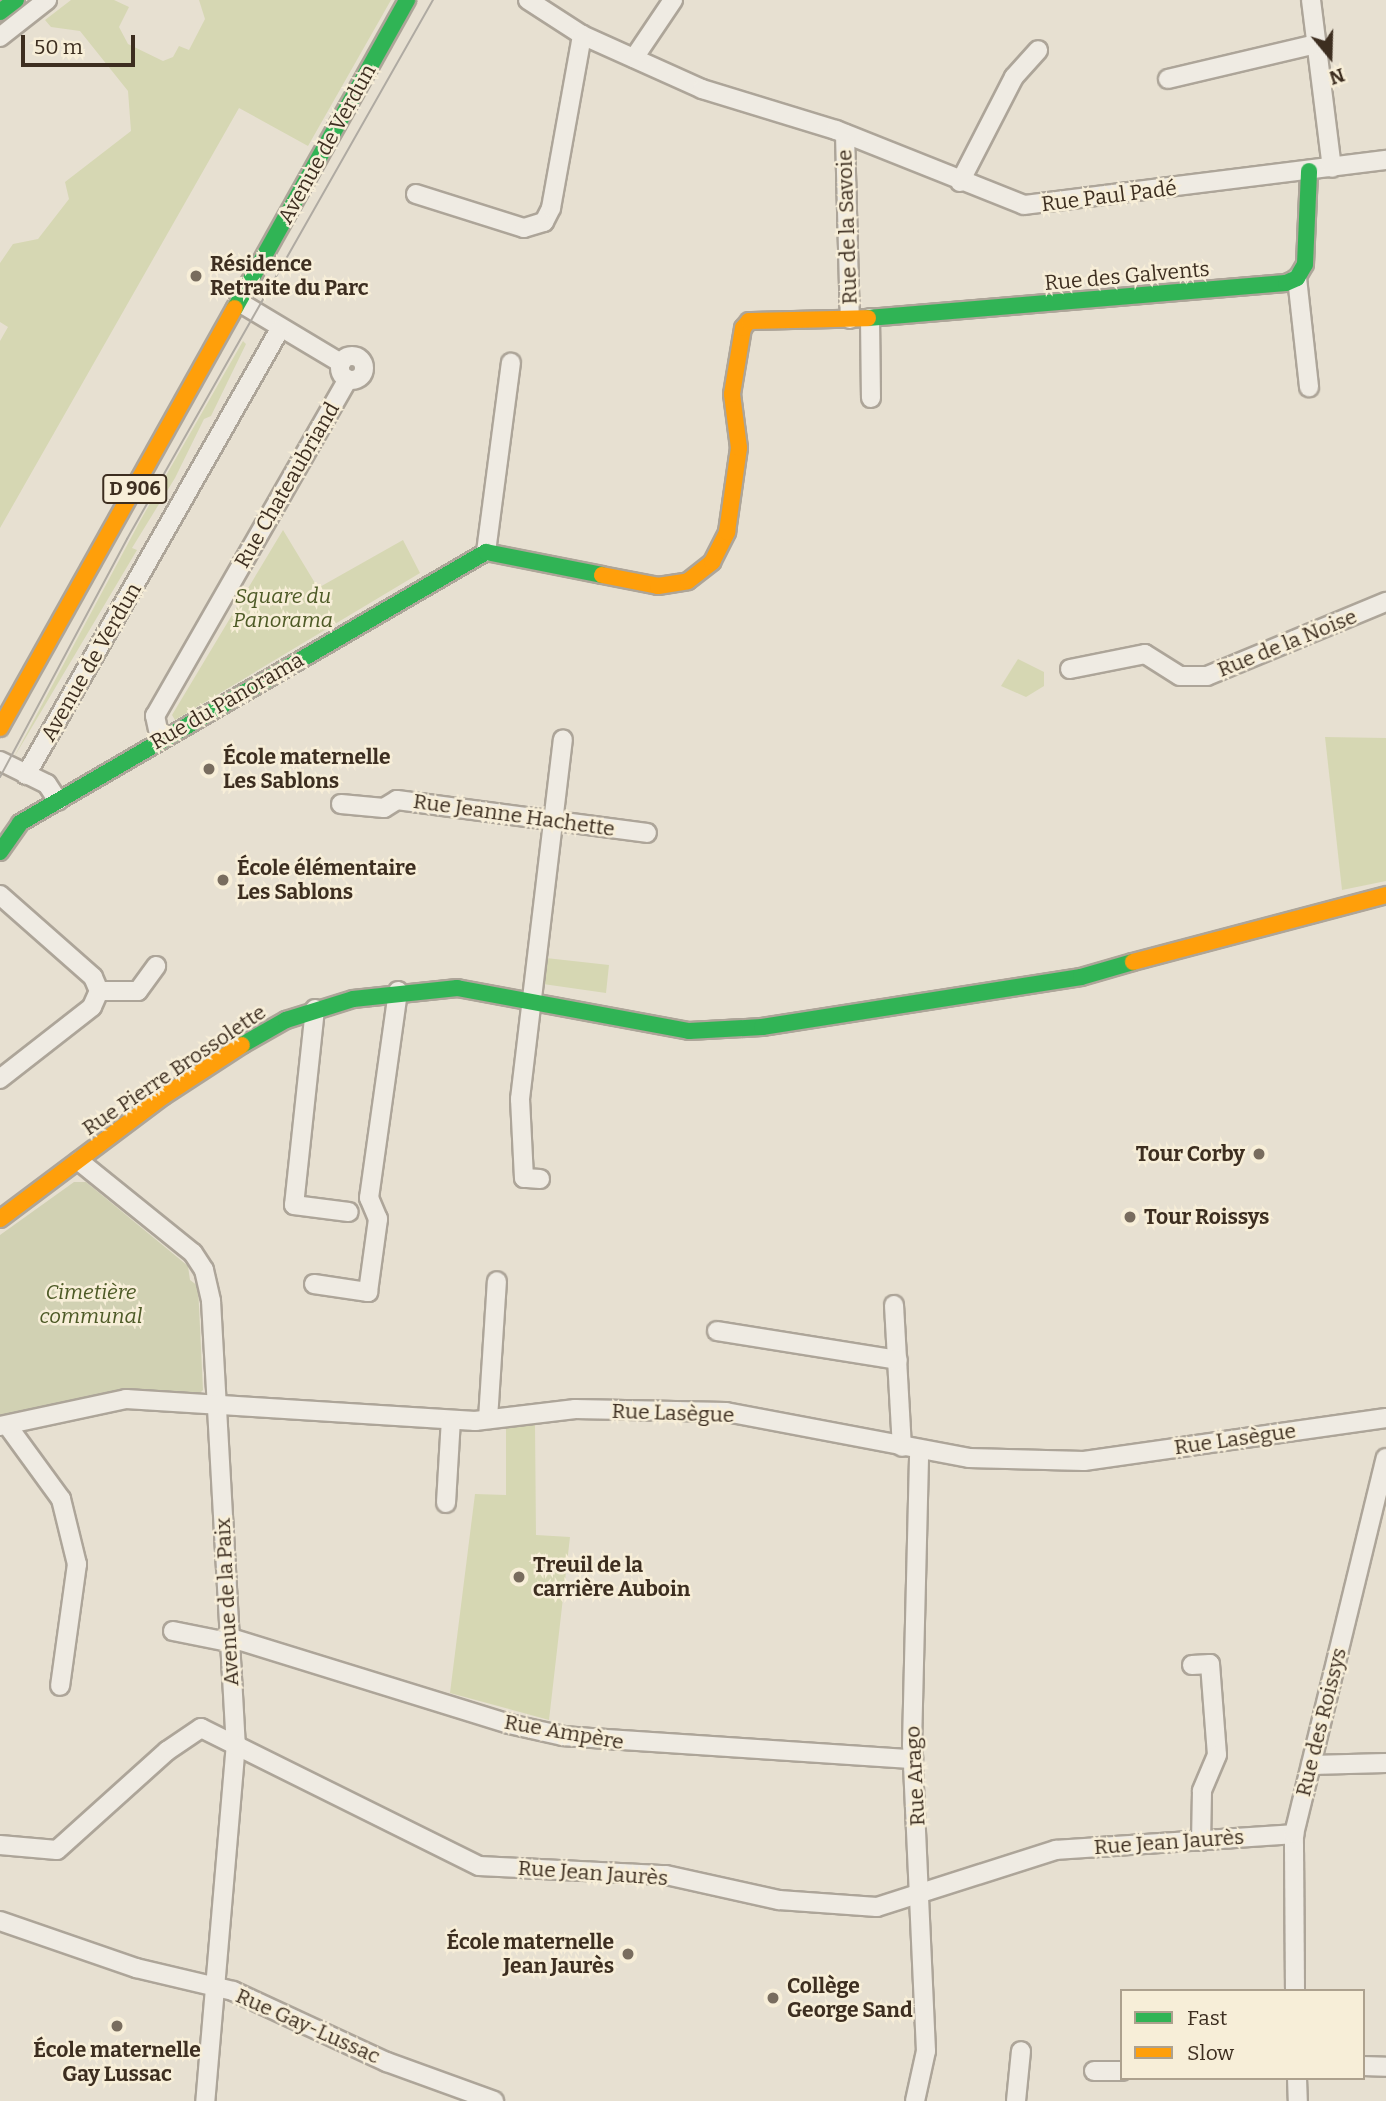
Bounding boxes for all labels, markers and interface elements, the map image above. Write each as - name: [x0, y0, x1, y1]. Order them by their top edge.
- scale bar: [24, 21, 138, 65]
- north arrow: [1295, 21, 1365, 91]
- text: 50 m: [34, 34, 83, 60]
- street label: Avenue de Verdun: [273, 60, 381, 228]
- text: N: [1326, 63, 1348, 90]
- street label: Rue de la Savoie: [832, 149, 862, 305]
- street label: Rue Paul Padé: [1040, 175, 1178, 217]
- place label: Résidence Retraite du Parc: [210, 251, 369, 301]
- street label: Rue des Galvents: [1043, 256, 1211, 296]
- marker: Résidence Retraite du Parc: [188, 268, 204, 284]
- street label: Rue Chateaubriand: [229, 398, 345, 572]
- road number: D 906: [102, 474, 168, 504]
- street label: Avenue de Verdun: [36, 579, 146, 745]
- park label: Square du Panorama: [233, 583, 333, 633]
- street label: Rue de la Noise: [1214, 604, 1360, 682]
- street label: Rue du Panorama: [146, 647, 308, 755]
- place label: École maternelle Les Sablons: [223, 744, 391, 794]
- marker: École maternelle Les Sablons: [201, 761, 217, 777]
- street label: Rue Jeanne Hachette: [412, 788, 616, 842]
- place label: École élémentaire Les Sablons: [237, 855, 416, 905]
- marker: École élémentaire Les Sablons: [215, 872, 231, 888]
- street label: Rue Pierre Brossolette: [78, 999, 270, 1141]
- place label: Tour Corby: [1136, 1141, 1245, 1167]
- marker: Tour Corby: [1251, 1146, 1267, 1162]
- place label: Tour Roissys: [1144, 1204, 1269, 1230]
- marker: Tour Roissys: [1122, 1209, 1138, 1225]
- park label: Cimetière communal: [40, 1279, 142, 1329]
- street label: Rue Lasègue: [611, 1398, 735, 1428]
- street label: Rue Lasègue: [1172, 1418, 1298, 1460]
- street label: Avenue de la Paix: [210, 1517, 244, 1687]
- place label: Treuil de la carrière Auboin: [533, 1552, 690, 1602]
- marker: Treuil de la carrière Auboin: [511, 1569, 527, 1585]
- street label: Rue des Roissys: [1290, 1645, 1352, 1799]
- street label: Rue Ampère: [502, 1709, 626, 1755]
- street label: Rue Arago: [900, 1725, 930, 1827]
- street label: Rue Jean Jaurès: [1093, 1824, 1245, 1860]
- street label: Rue Jean Jaurès: [517, 1855, 669, 1891]
- place label: École maternelle Jean Jaurès: [446, 1929, 614, 1979]
- marker: École maternelle Jean Jaurès: [620, 1946, 636, 1962]
- place label: Collège George Sand: [787, 1973, 913, 2023]
- street label: Rue Gay-Lussac: [232, 1983, 384, 2069]
- legend: [1120, 1989, 1365, 2080]
- marker: Collège George Sand: [765, 1990, 781, 2006]
- text: Fast: [1187, 2005, 1227, 2031]
- marker: École maternelle Gay Lussac: [109, 2018, 125, 2034]
- place label: École maternelle Gay Lussac: [33, 2037, 201, 2087]
- text: Slow: [1187, 2040, 1234, 2066]

